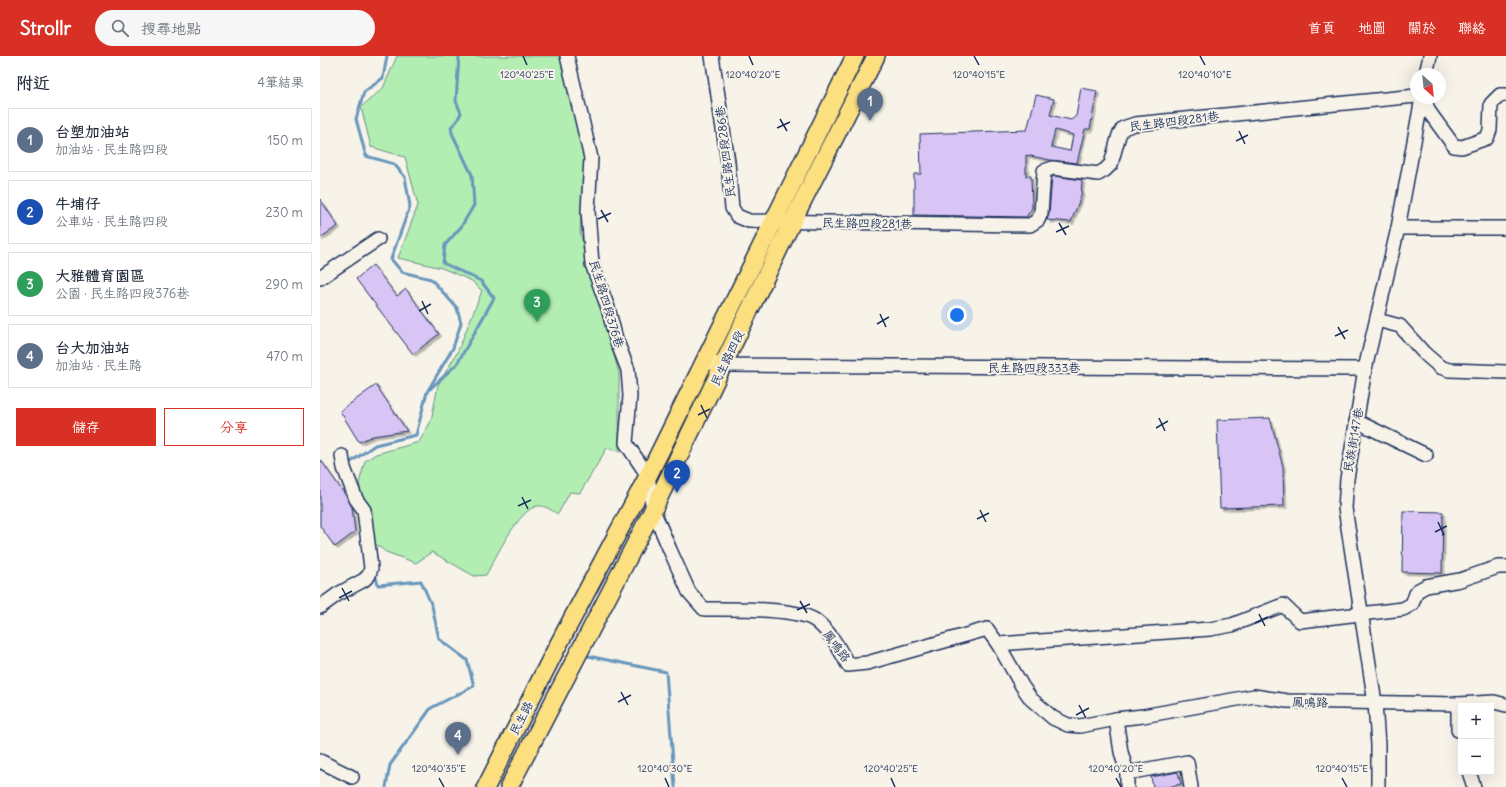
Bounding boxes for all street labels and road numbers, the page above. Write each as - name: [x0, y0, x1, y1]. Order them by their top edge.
- street label: 民生路四段286巷: [712, 105, 738, 199]
- street label: 民生路四段281巷: [1128, 108, 1220, 134]
- street label: 民生路四段281巷: [822, 215, 912, 231]
- street label: 民生路四段376巷: [586, 258, 628, 350]
- street label: 民生路四段: [707, 328, 747, 388]
- street label: 民生路四段333巷: [988, 360, 1080, 375]
- street label: 民族街147巷: [1340, 406, 1366, 474]
- street label: 鳳鳴路: [820, 627, 854, 665]
- street label: 鳳鳴路: [1292, 694, 1328, 710]
- street label: 民生路: [506, 699, 536, 737]

